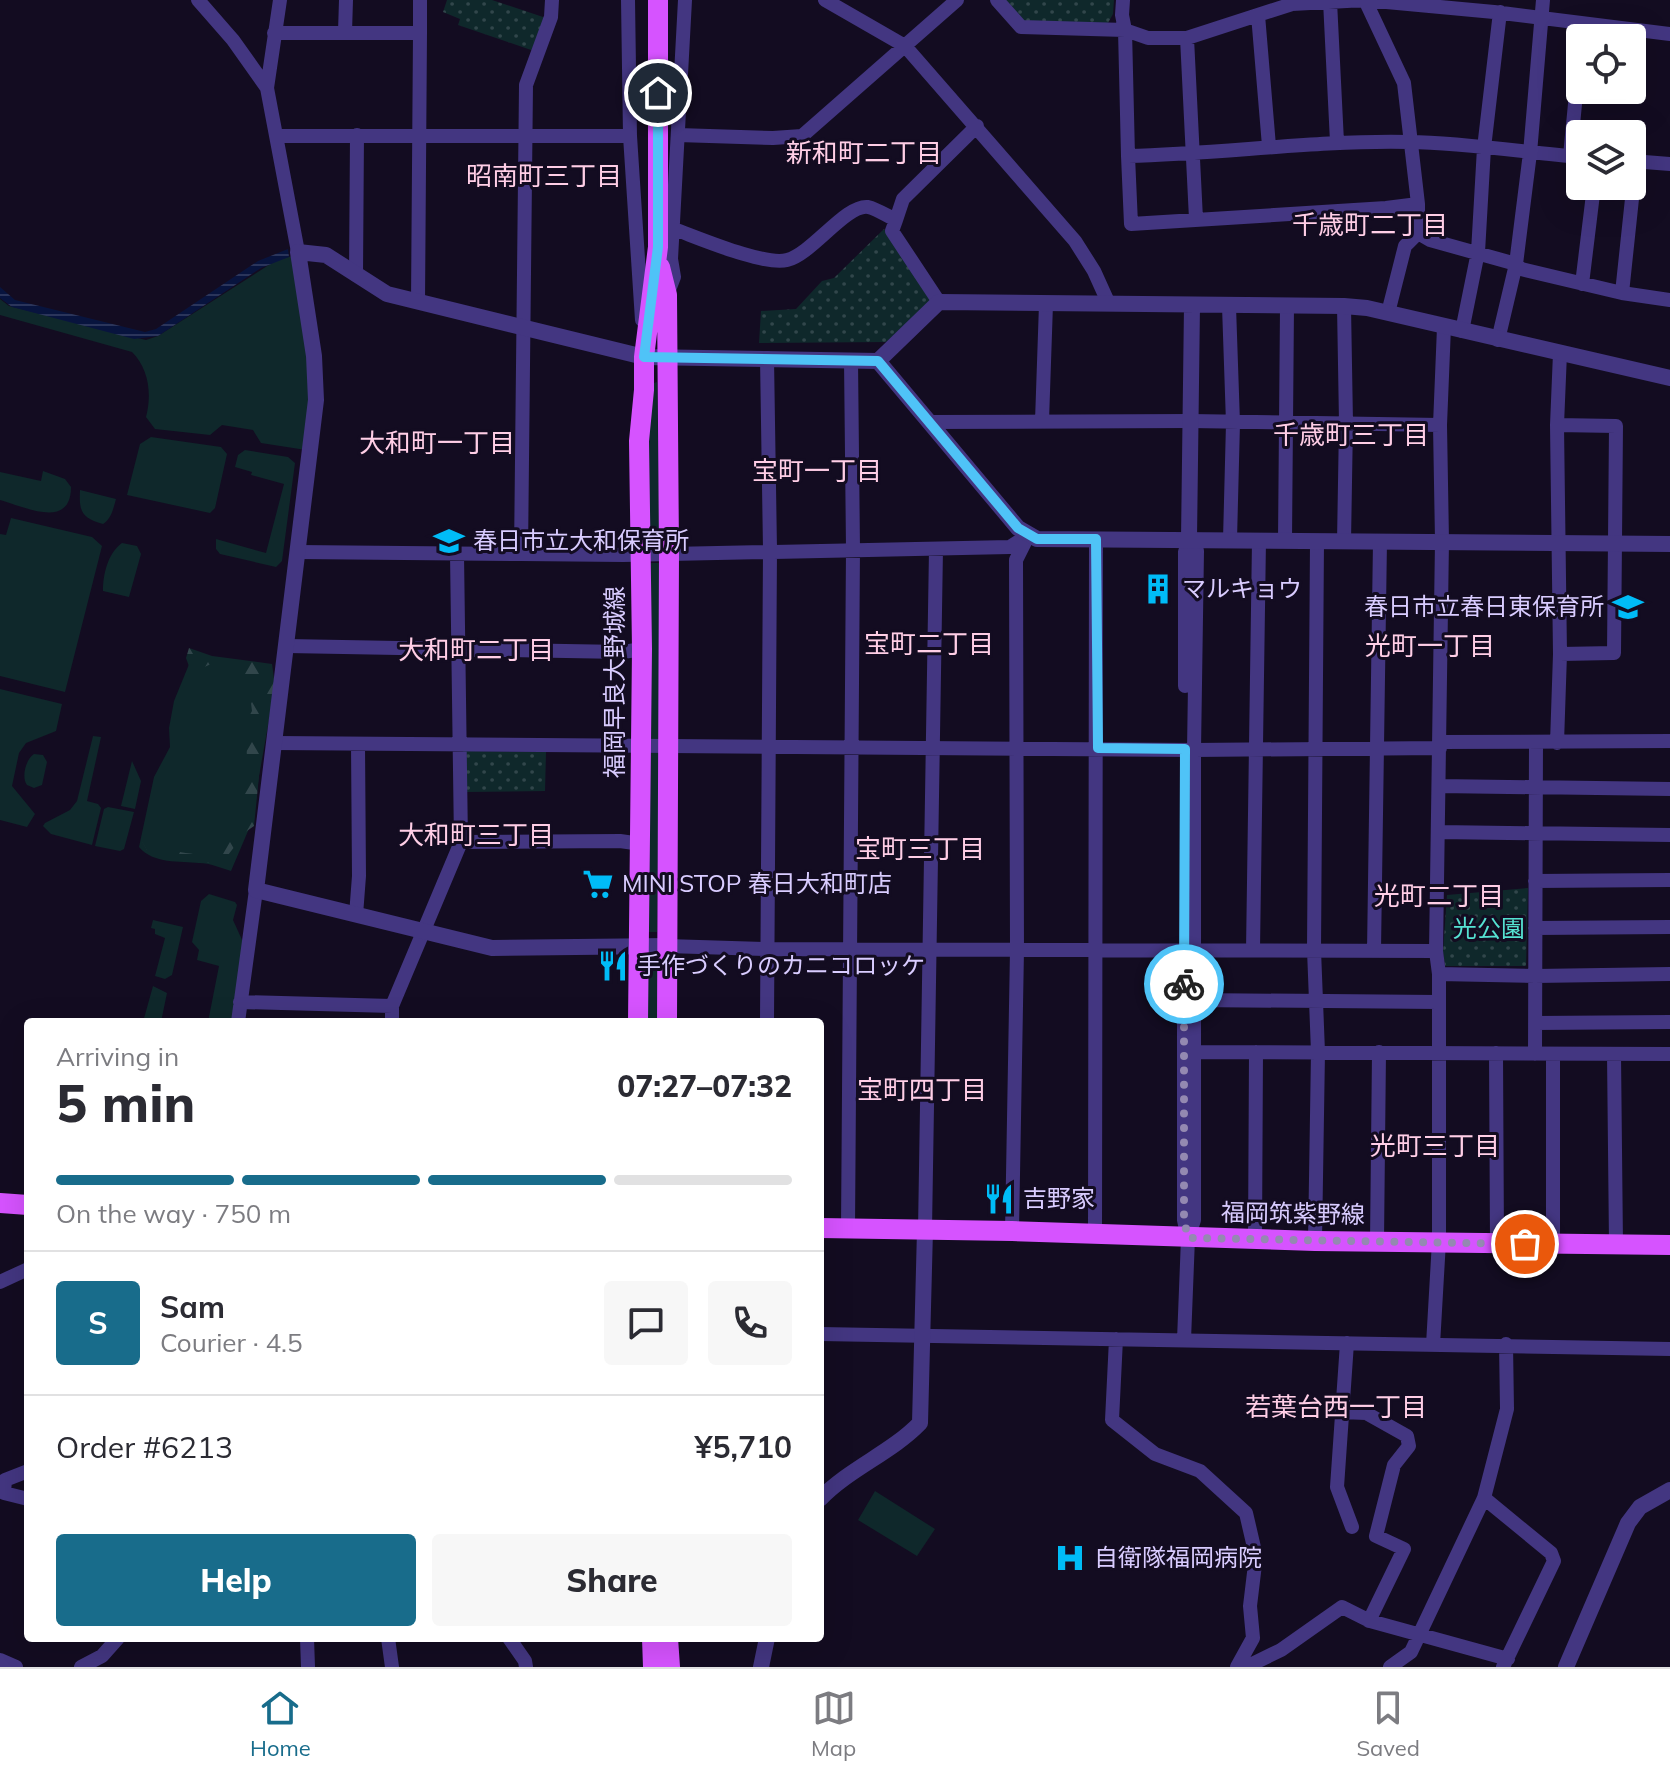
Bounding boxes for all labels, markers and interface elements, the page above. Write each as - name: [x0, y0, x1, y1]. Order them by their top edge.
- map controls: [1566, 24, 1646, 200]
- button: locate: [1566, 24, 1646, 104]
- pin: [624, 59, 692, 127]
- icon: home: [636, 71, 680, 115]
- button: layers: [1566, 120, 1646, 200]
- district label: 新和町二丁目: [786, 136, 942, 169]
- district label: 昭南町三丁目: [466, 159, 622, 192]
- district label: 千歳町二丁目: [1292, 208, 1448, 241]
- district label: 千歳町三丁目: [1273, 418, 1429, 451]
- district label: 大和町一丁目: [359, 426, 515, 459]
- district label: 宝町一丁目: [752, 454, 882, 487]
- school or university icon: 春日市立大和保育所: [432, 524, 466, 558]
- place label: 春日市立大和保育所: [473, 525, 689, 555]
- building icon: マルキョウ: [1141, 572, 1175, 606]
- place label: マルキョウ: [1182, 573, 1302, 603]
- street label: 福岡早良大野城線: [599, 586, 629, 778]
- school or university icon: 春日市立春日東保育所: [1611, 590, 1645, 624]
- place label: 春日市立春日東保育所: [1364, 591, 1604, 621]
- district label: 宝町二丁目: [864, 627, 994, 660]
- district label: 光町一丁目: [1365, 629, 1495, 662]
- district label: 大和町二丁目: [398, 633, 554, 666]
- district label: 大和町三丁目: [398, 818, 554, 851]
- district label: 宝町三丁目: [855, 832, 985, 865]
- supermarket icon: MINI STOP 春日大和町店: [581, 867, 615, 901]
- place label: MINI STOP 春日大和町店: [622, 868, 892, 898]
- district label: 光町二丁目: [1374, 879, 1504, 912]
- park label: 光公園: [1453, 913, 1525, 943]
- courier: [1144, 944, 1224, 1024]
- restaurant icon: 手作づくりのカニコロッケ: [596, 949, 630, 983]
- place label: 手作づくりのカニコロッケ: [637, 950, 925, 980]
- icon: bike: [1162, 962, 1206, 1006]
- text: Arriving in: [56, 1040, 179, 1073]
- text: 07:27–07:32: [617, 1067, 792, 1105]
- text: 5 min: [56, 1070, 195, 1135]
- district label: 宝町四丁目: [857, 1073, 987, 1106]
- district label: 光町三丁目: [1370, 1129, 1500, 1162]
- restaurant icon: 吉野家: [982, 1182, 1016, 1216]
- place label: 吉野家: [1023, 1183, 1095, 1213]
- text: On the way · 750 m: [56, 1197, 291, 1230]
- street label: 福岡筑紫野線: [1221, 1197, 1365, 1229]
- pin: [1491, 1210, 1559, 1278]
- icon: bag: [1503, 1222, 1547, 1266]
- button: chat: [604, 1281, 688, 1365]
- button: phone: [708, 1281, 792, 1365]
- text: Sam: [160, 1288, 225, 1326]
- text: S: [88, 1304, 108, 1342]
- text: Courier · 4.5: [160, 1326, 303, 1359]
- district label: 若葉台西一丁目: [1245, 1390, 1427, 1423]
- text: Order #6213: [56, 1428, 233, 1466]
- text: ¥5,710: [695, 1428, 792, 1466]
- button: Help: [56, 1534, 416, 1626]
- button: Share: [432, 1534, 792, 1626]
- hospital icon: 自衛隊福岡病院: [1053, 1541, 1087, 1575]
- place label: 自衛隊福岡病院: [1094, 1542, 1262, 1572]
- tab: Home: [250, 1686, 311, 1762]
- tab: Map: [811, 1686, 856, 1762]
- tab: Saved: [1356, 1686, 1420, 1762]

